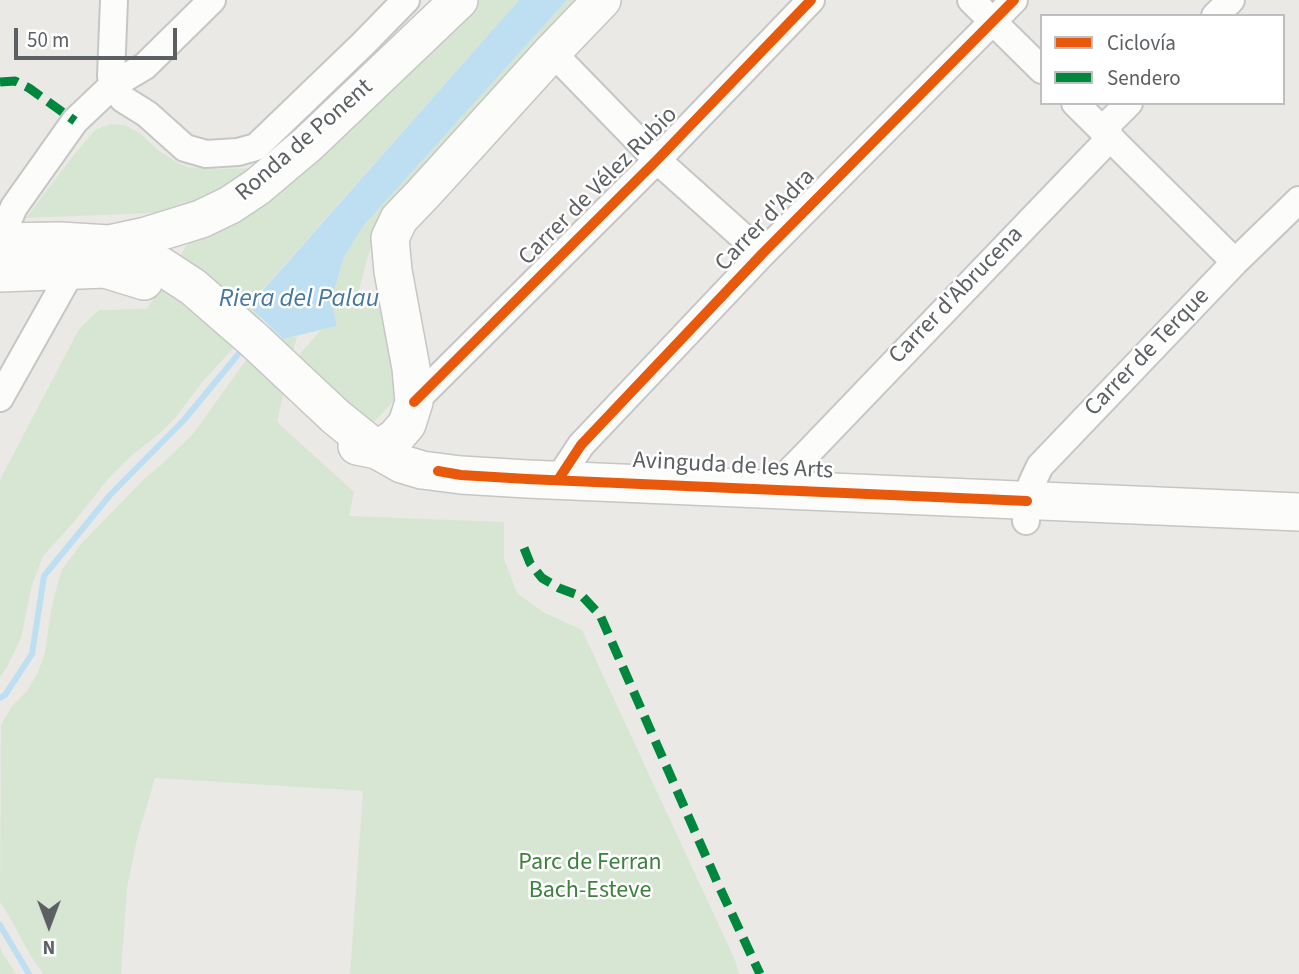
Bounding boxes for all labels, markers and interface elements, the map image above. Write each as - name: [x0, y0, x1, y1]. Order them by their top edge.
- scale bar: [18, 14, 180, 58]
- legend: [1040, 14, 1285, 105]
- text: 50 m: [27, 25, 69, 55]
- text: Ciclovía: [1107, 28, 1176, 58]
- text: Sendero: [1107, 63, 1181, 93]
- street label: Ronda de Ponent: [231, 74, 379, 208]
- street label: Carrer de Vélez Rubio: [513, 101, 685, 273]
- street label: Carrer d'Adra: [710, 164, 822, 278]
- street label: Carrer d'Abrucena: [884, 221, 1030, 371]
- street label: Carrer de Terque: [1080, 283, 1216, 423]
- water label: Riera del Palau: [219, 284, 379, 316]
- street label: Avinguda de les Arts: [632, 447, 834, 487]
- park label: Parc de Ferran Bach-Esteve: [518, 850, 662, 906]
- north arrow: [14, 890, 84, 960]
- text: N: [43, 933, 55, 960]

